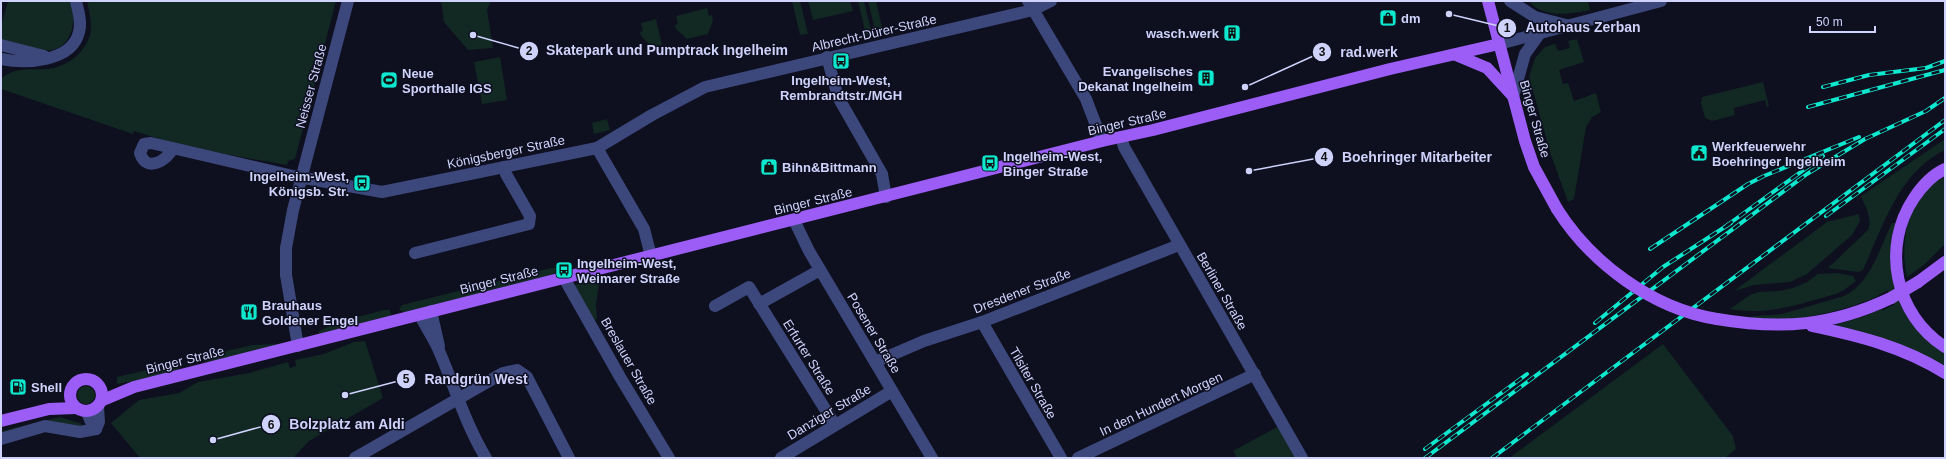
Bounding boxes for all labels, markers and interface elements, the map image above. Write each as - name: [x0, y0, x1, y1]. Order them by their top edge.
- shop icon: dm: [1378, 8, 1398, 28]
- scale bar: [1810, 8, 1875, 34]
- street label: Albrecht-Dürer-Straße: [810, 11, 938, 55]
- place label: dm: [1401, 11, 1421, 26]
- callout: Autohaus Zerban: [1497, 15, 1648, 41]
- text: 50 m: [1816, 15, 1843, 29]
- text: Autohaus Zerban: [1525, 19, 1641, 35]
- text: 1: [1504, 21, 1511, 35]
- building icon: wasch.werk: [1222, 23, 1242, 43]
- place label: wasch.werk: [1145, 26, 1220, 41]
- callout: Skatepark und Pumptrack Ingelheim: [519, 38, 796, 64]
- callout: rad.werk: [1312, 39, 1406, 65]
- street label: Neisser Straße: [293, 42, 329, 130]
- text: Skatepark und Pumptrack Ingelheim: [546, 42, 788, 58]
- text: 2: [526, 44, 533, 58]
- text: rad.werk: [1340, 44, 1398, 60]
- text: 3: [1319, 45, 1326, 59]
- bus stop icon: Ingelheim-West, Rembrandtstr./MGH: [831, 51, 851, 71]
- place label: Evangelisches Dekanat Ingelheim: [1078, 64, 1193, 94]
- place label: Neue Sporthalle IGS: [402, 66, 492, 96]
- building icon: Evangelisches Dekanat Ingelheim: [1196, 68, 1216, 88]
- sports icon: Neue Sporthalle IGS: [379, 70, 399, 90]
- place label: Ingelheim-West, Rembrandtstr./MGH: [780, 73, 902, 103]
- street label: Binger Straße: [1517, 78, 1553, 160]
- street label: Binger Straße: [1086, 106, 1168, 138]
- street label: Königsberger Straße: [446, 132, 566, 172]
- place label: Werkfeuerwehr Boehringer Ingelheim: [1712, 139, 1846, 169]
- public building icon: Werkfeuerwehr Boehringer Ingelheim: [1689, 143, 1709, 163]
- callout: Boehringer Mitarbeiter: [1314, 144, 1500, 170]
- place label: Ingelheim-West, Binger Straße: [1003, 149, 1102, 179]
- text: Boehringer Mitarbeiter: [1342, 149, 1493, 165]
- text: 4: [1321, 150, 1328, 164]
- bus stop icon: Ingelheim-West, Binger Straße: [980, 153, 1000, 173]
- shop icon: Bihn&Bittmann: [759, 157, 779, 177]
- place label: Bihn&Bittmann: [782, 160, 877, 175]
- place label: Ingelheim-West, Königsb. Str.: [250, 169, 349, 199]
- bus stop icon: Ingelheim-West, Königsb. Str.: [352, 173, 372, 193]
- street label: Binger Straße: [772, 184, 854, 218]
- street label: Berliner Straße: [1194, 249, 1250, 333]
- place label: Ingelheim-West, Weimarer Straße: [577, 256, 680, 286]
- bus stop icon: Ingelheim-West, Weimarer Straße: [554, 260, 574, 280]
- street label: Binger Straße: [458, 263, 540, 297]
- street label: Dresdener Straße: [971, 265, 1073, 317]
- street label: Posener Straße: [844, 290, 904, 376]
- place label: Brauhaus Goldener Engel: [262, 298, 358, 328]
- restaurant icon: Brauhaus Goldener Engel: [239, 302, 259, 322]
- street label: Breslauer Straße: [598, 315, 660, 407]
- street label: Erfurter Straße: [780, 317, 838, 397]
- street label: Binger Straße: [144, 343, 226, 377]
- street label: Tilsiter Straße: [1006, 344, 1060, 422]
- callout: Randgrün West: [396, 366, 535, 392]
- street label: In den Hundert Morgen: [1097, 369, 1225, 439]
- text: Randgrün West: [424, 371, 528, 387]
- text: 5: [403, 372, 410, 386]
- fuel station icon: Shell: [8, 377, 28, 397]
- place label: Shell: [31, 380, 62, 395]
- street label: Danziger Straße: [785, 381, 873, 443]
- callout: Bolzplatz am Aldi: [261, 411, 413, 437]
- text: Bolzplatz am Aldi: [289, 416, 405, 432]
- text: 6: [268, 418, 275, 432]

